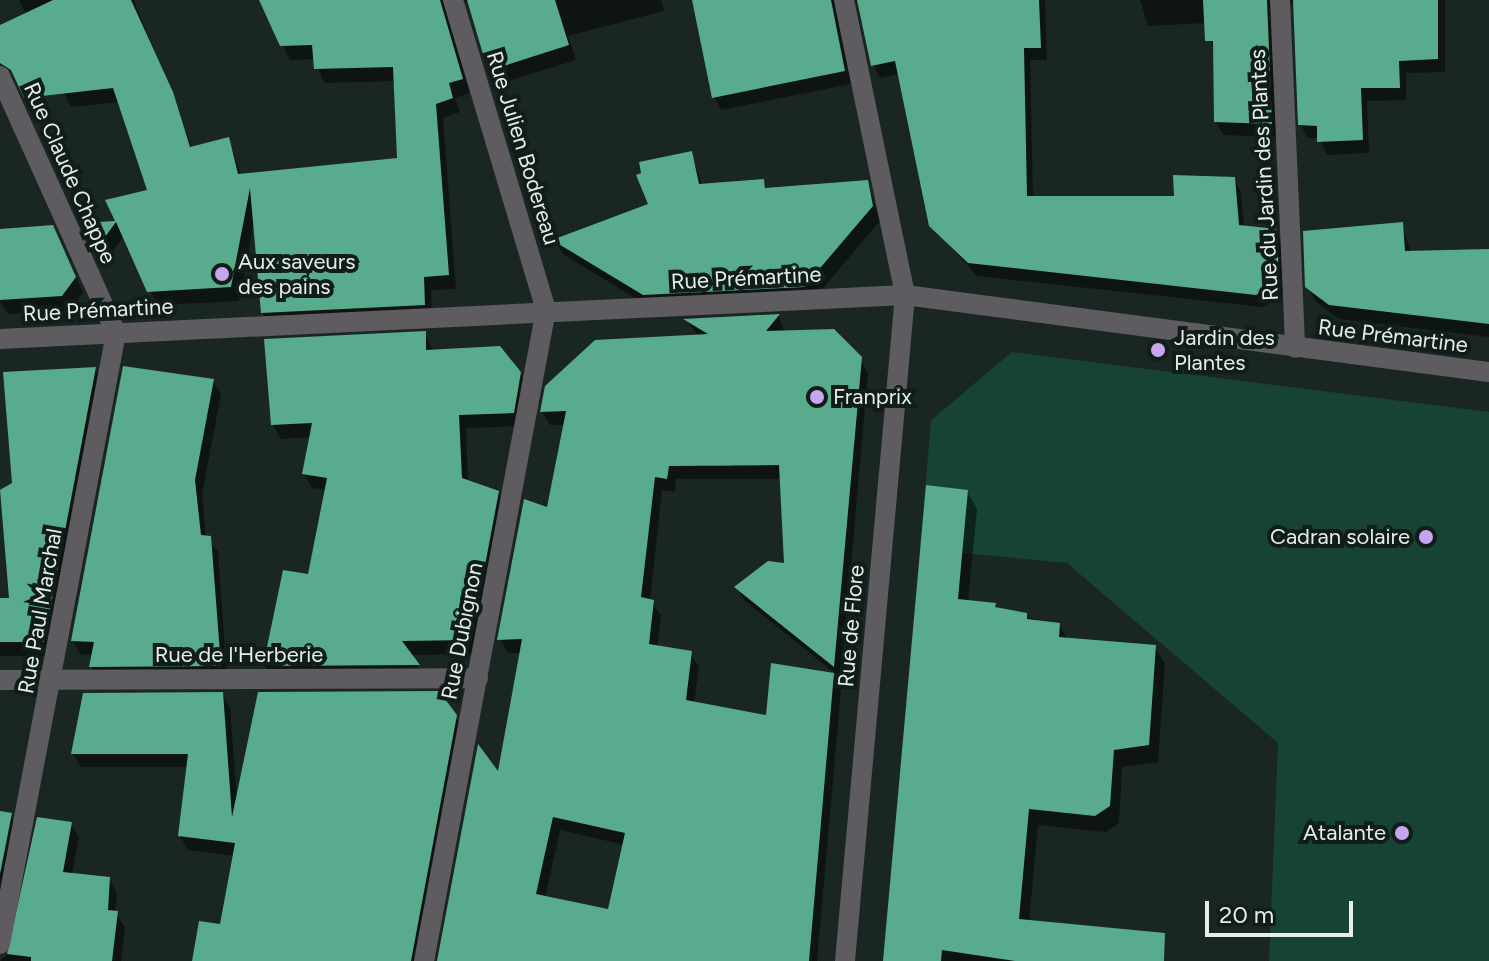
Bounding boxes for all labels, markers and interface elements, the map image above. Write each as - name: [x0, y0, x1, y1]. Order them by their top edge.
- street label: Rue Julien Bodereau: [481, 48, 565, 248]
- street label: Rue du Jardin des Plantes: [1244, 48, 1284, 302]
- street label: Rue Claude Chappe: [18, 78, 122, 268]
- place label: Aux saveurs des pains: [238, 248, 356, 300]
- street label: Rue Prémartine: [670, 261, 822, 295]
- marker: Aux saveurs des pains: [213, 265, 231, 283]
- street label: Rue Prémartine: [22, 293, 174, 327]
- street label: Rue Prémartine: [1317, 314, 1469, 358]
- place label: Jardin des Plantes: [1174, 324, 1275, 376]
- marker: Jardin des Plantes: [1149, 341, 1167, 359]
- place label: Franprix: [833, 384, 912, 410]
- marker: Franprix: [808, 388, 826, 406]
- place label: Cadran solaire: [1270, 524, 1410, 550]
- street label: Rue Paul Marchal: [12, 526, 68, 696]
- marker: Cadran solaire: [1417, 528, 1435, 546]
- street label: Rue Dubignon: [436, 560, 488, 702]
- street label: Rue de Flore: [832, 564, 870, 688]
- street label: Rue de l'Herberie: [155, 642, 323, 668]
- place label: Atalante: [1303, 820, 1386, 846]
- marker: Atalante: [1393, 824, 1411, 842]
- scale bar: [1209, 885, 1357, 935]
- text: 20 m: [1219, 900, 1274, 929]

